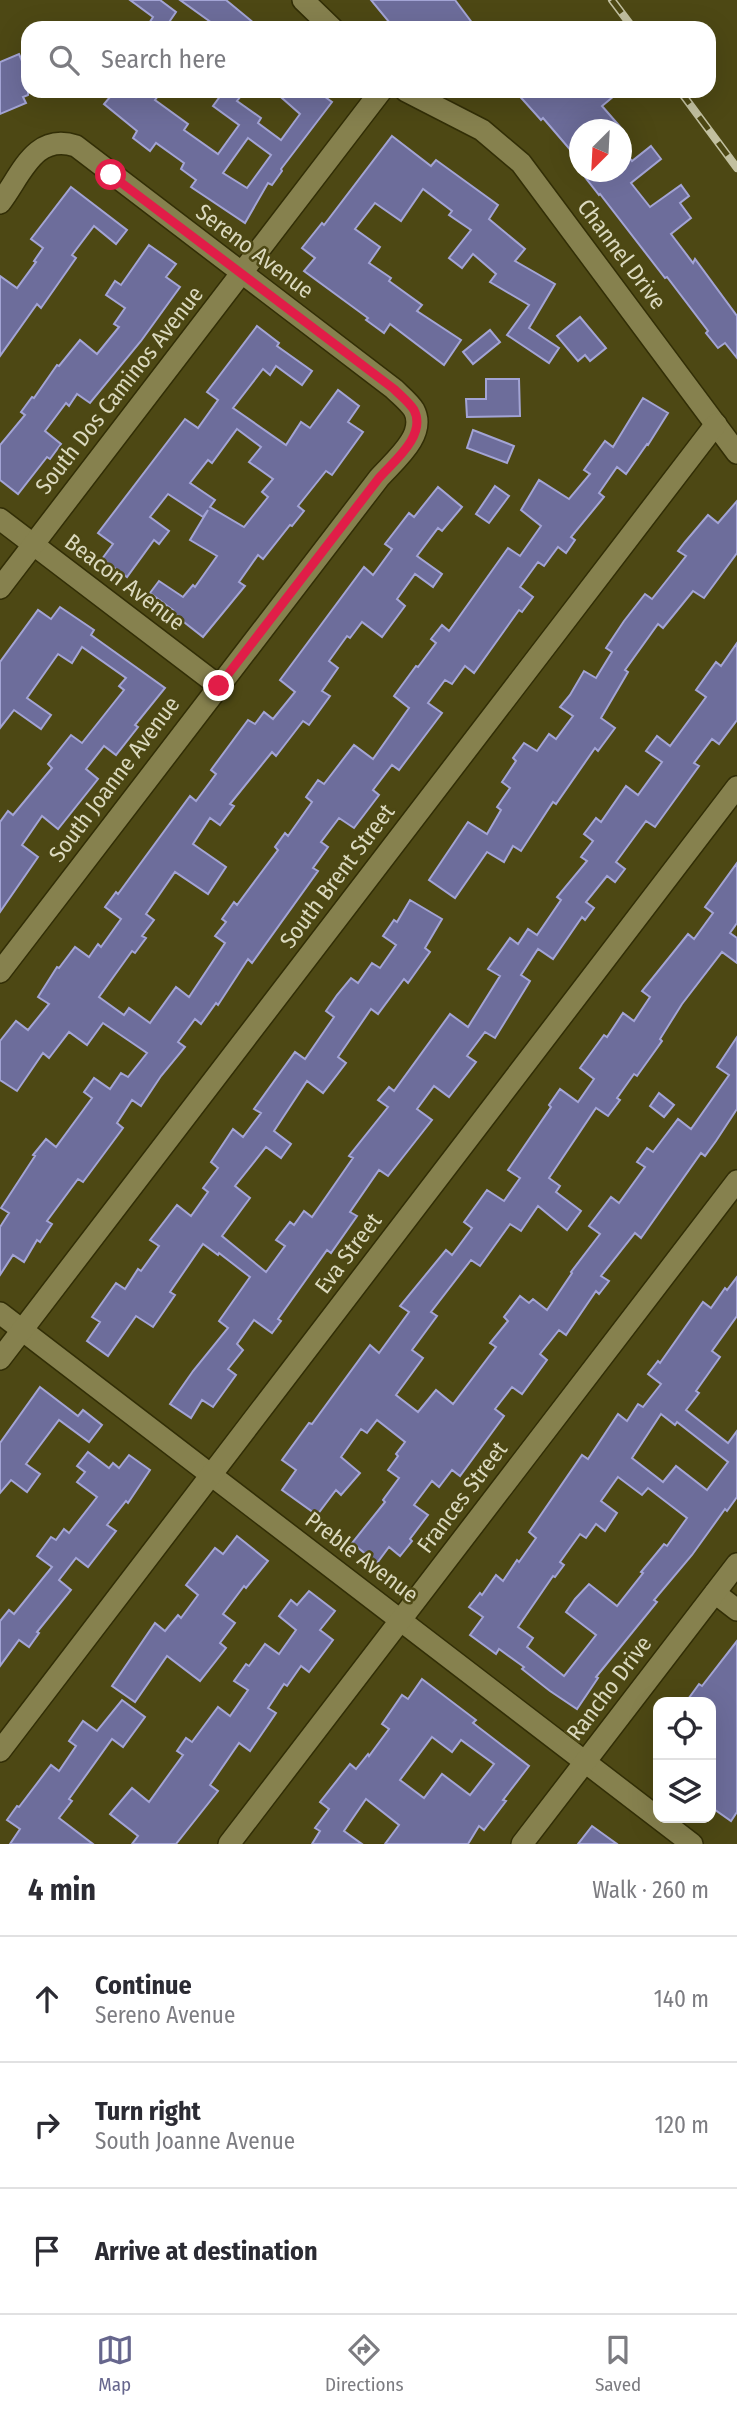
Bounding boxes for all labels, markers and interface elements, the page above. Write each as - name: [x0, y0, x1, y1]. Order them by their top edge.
- search box: [21, 21, 716, 98]
- icon: search: [45, 41, 83, 79]
- text: Search here: [101, 44, 226, 75]
- north arrow: [569, 119, 632, 182]
- route start: [95, 159, 126, 190]
- street label: Channel Drive: [572, 193, 672, 315]
- street label: Sereno Avenue: [191, 198, 319, 304]
- street label: South Dos Caminos Avenue: [29, 280, 209, 500]
- street label: Beacon Avenue: [59, 528, 191, 636]
- route end: [203, 670, 234, 701]
- street label: South Joanne Avenue: [43, 691, 185, 867]
- street label: South Brent Street: [274, 798, 401, 954]
- street label: Eva Street: [309, 1207, 388, 1299]
- street label: Frances Street: [411, 1435, 513, 1558]
- street label: Preble Avenue: [300, 1505, 424, 1609]
- street label: Rancho Drive: [561, 1630, 657, 1746]
- map controls: [653, 1697, 716, 1823]
- button: locate: [653, 1697, 716, 1760]
- button: layers: [653, 1760, 716, 1823]
- text: 4 min: [28, 1872, 96, 1908]
- text: Walk · 260 m: [592, 1876, 709, 1904]
- text: Continue: [95, 1970, 192, 2001]
- icon: ahead: [28, 1980, 66, 2018]
- text: 140 m: [654, 1985, 709, 2013]
- text: Sereno Avenue: [95, 2001, 235, 2029]
- text: Turn right: [95, 2096, 201, 2127]
- icon: right: [28, 2106, 66, 2144]
- text: 120 m: [655, 2111, 709, 2139]
- text: South Joanne Avenue: [95, 2127, 295, 2155]
- icon: arrive: [28, 2232, 66, 2270]
- text: Arrive at destination: [95, 2236, 318, 2267]
- tab: Map: [96, 2331, 134, 2396]
- tab: Directions: [325, 2331, 404, 2396]
- tab: Saved: [595, 2331, 641, 2396]

